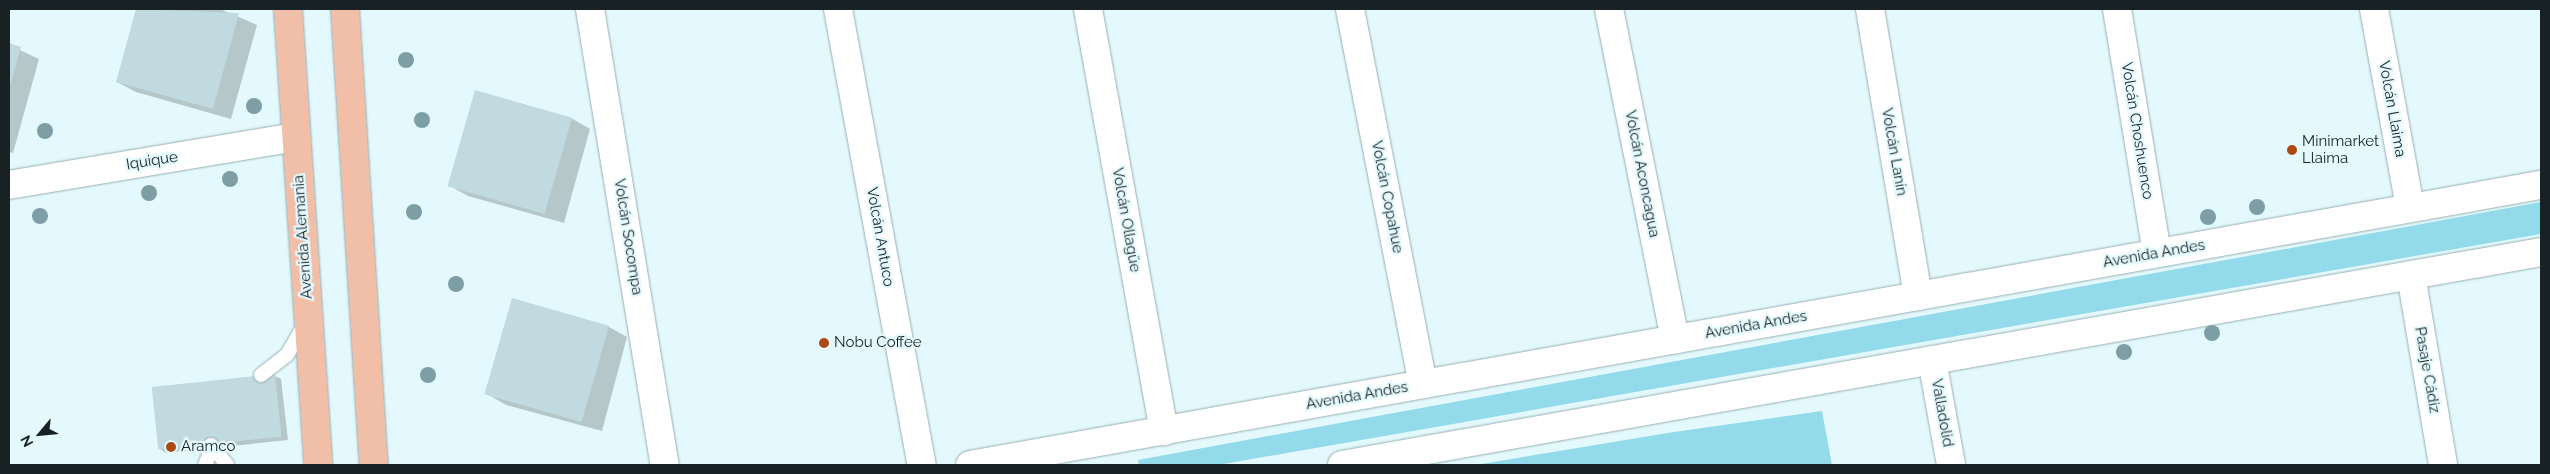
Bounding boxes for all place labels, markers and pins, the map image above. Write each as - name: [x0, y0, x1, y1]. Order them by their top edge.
- place label: Minimarket Llaima: [2302, 132, 2379, 167]
- marker: Minimarket Llaima: [2286, 144, 2298, 156]
- place label: Nobu Coffee: [834, 334, 922, 352]
- marker: Nobu Coffee: [818, 337, 830, 349]
- place label: Aramco: [181, 438, 235, 456]
- marker: Aramco: [165, 441, 177, 453]

